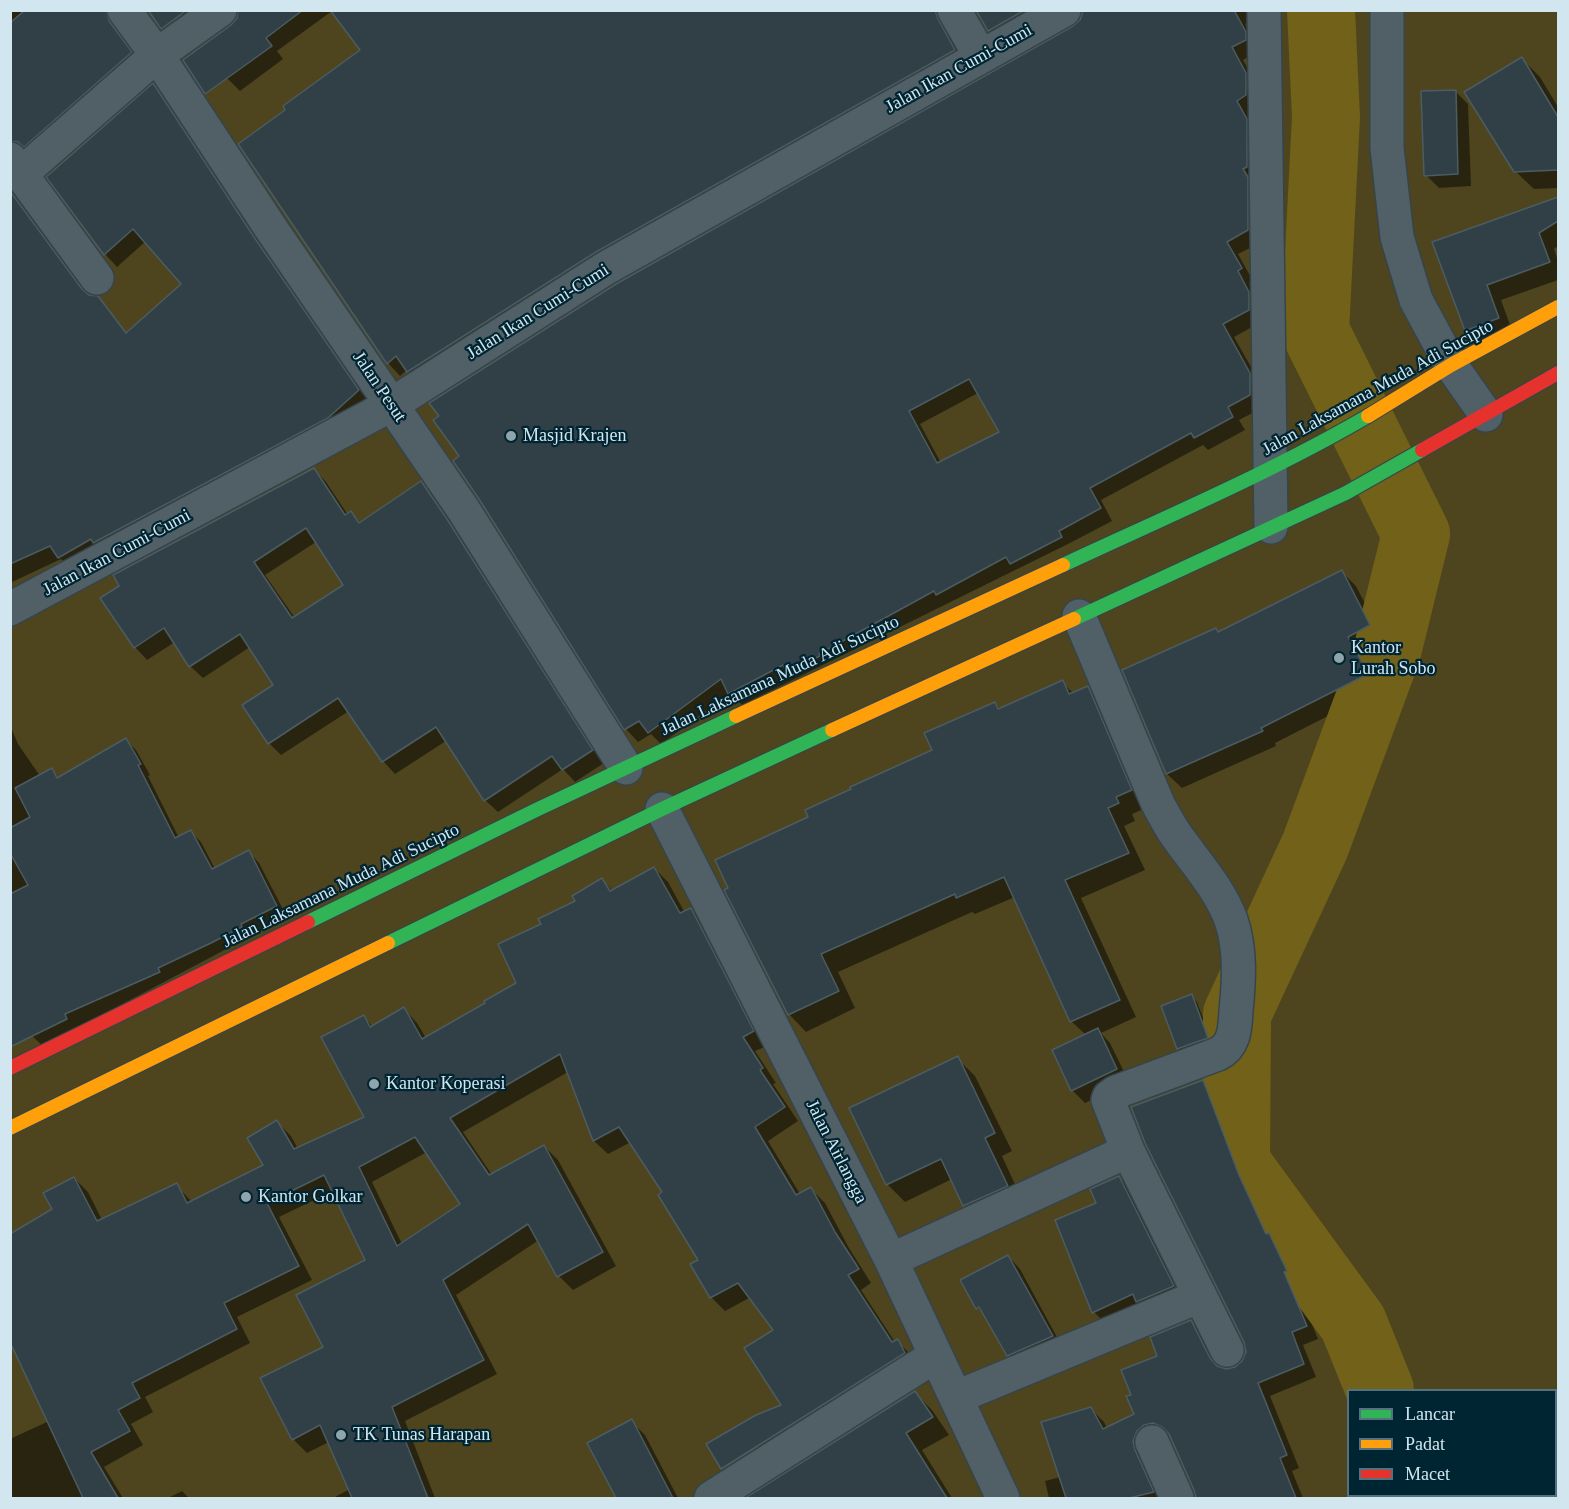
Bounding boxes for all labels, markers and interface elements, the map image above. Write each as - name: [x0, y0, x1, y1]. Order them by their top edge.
- street label: Jalan Ikan Cumi-Cumi: [882, 20, 1036, 118]
- street label: Jalan Ikan Cumi-Cumi: [463, 259, 613, 365]
- street label: Jalan Laksamana Muda Adi Sucipto: [1259, 315, 1497, 461]
- street label: Jalan Pesut: [348, 348, 410, 426]
- place label: Masjid Krajen: [523, 425, 626, 447]
- marker: Masjid Krajen: [504, 429, 518, 443]
- street label: Jalan Ikan Cumi-Cumi: [40, 505, 194, 601]
- street label: Jalan Laksamana Muda Adi Sucipto: [657, 611, 903, 741]
- place label: Kantor Lurah Sobo: [1351, 637, 1435, 680]
- marker: Kantor Lurah Sobo: [1332, 651, 1346, 665]
- street label: Jalan Laksamana Muda Adi Sucipto: [219, 819, 463, 953]
- place label: Kantor Koperasi: [386, 1073, 505, 1095]
- marker: Kantor Koperasi: [367, 1077, 381, 1091]
- street label: Jalan Airlangga: [801, 1097, 871, 1207]
- place label: Kantor Golkar: [258, 1186, 362, 1208]
- marker: Kantor Golkar: [239, 1190, 253, 1204]
- legend: [1347, 1389, 1557, 1497]
- text: Lancar: [1405, 1404, 1455, 1424]
- place label: TK Tunas Harapan: [353, 1424, 490, 1446]
- marker: TK Tunas Harapan: [334, 1428, 348, 1442]
- text: Padat: [1405, 1434, 1445, 1454]
- text: Macet: [1405, 1464, 1450, 1484]

